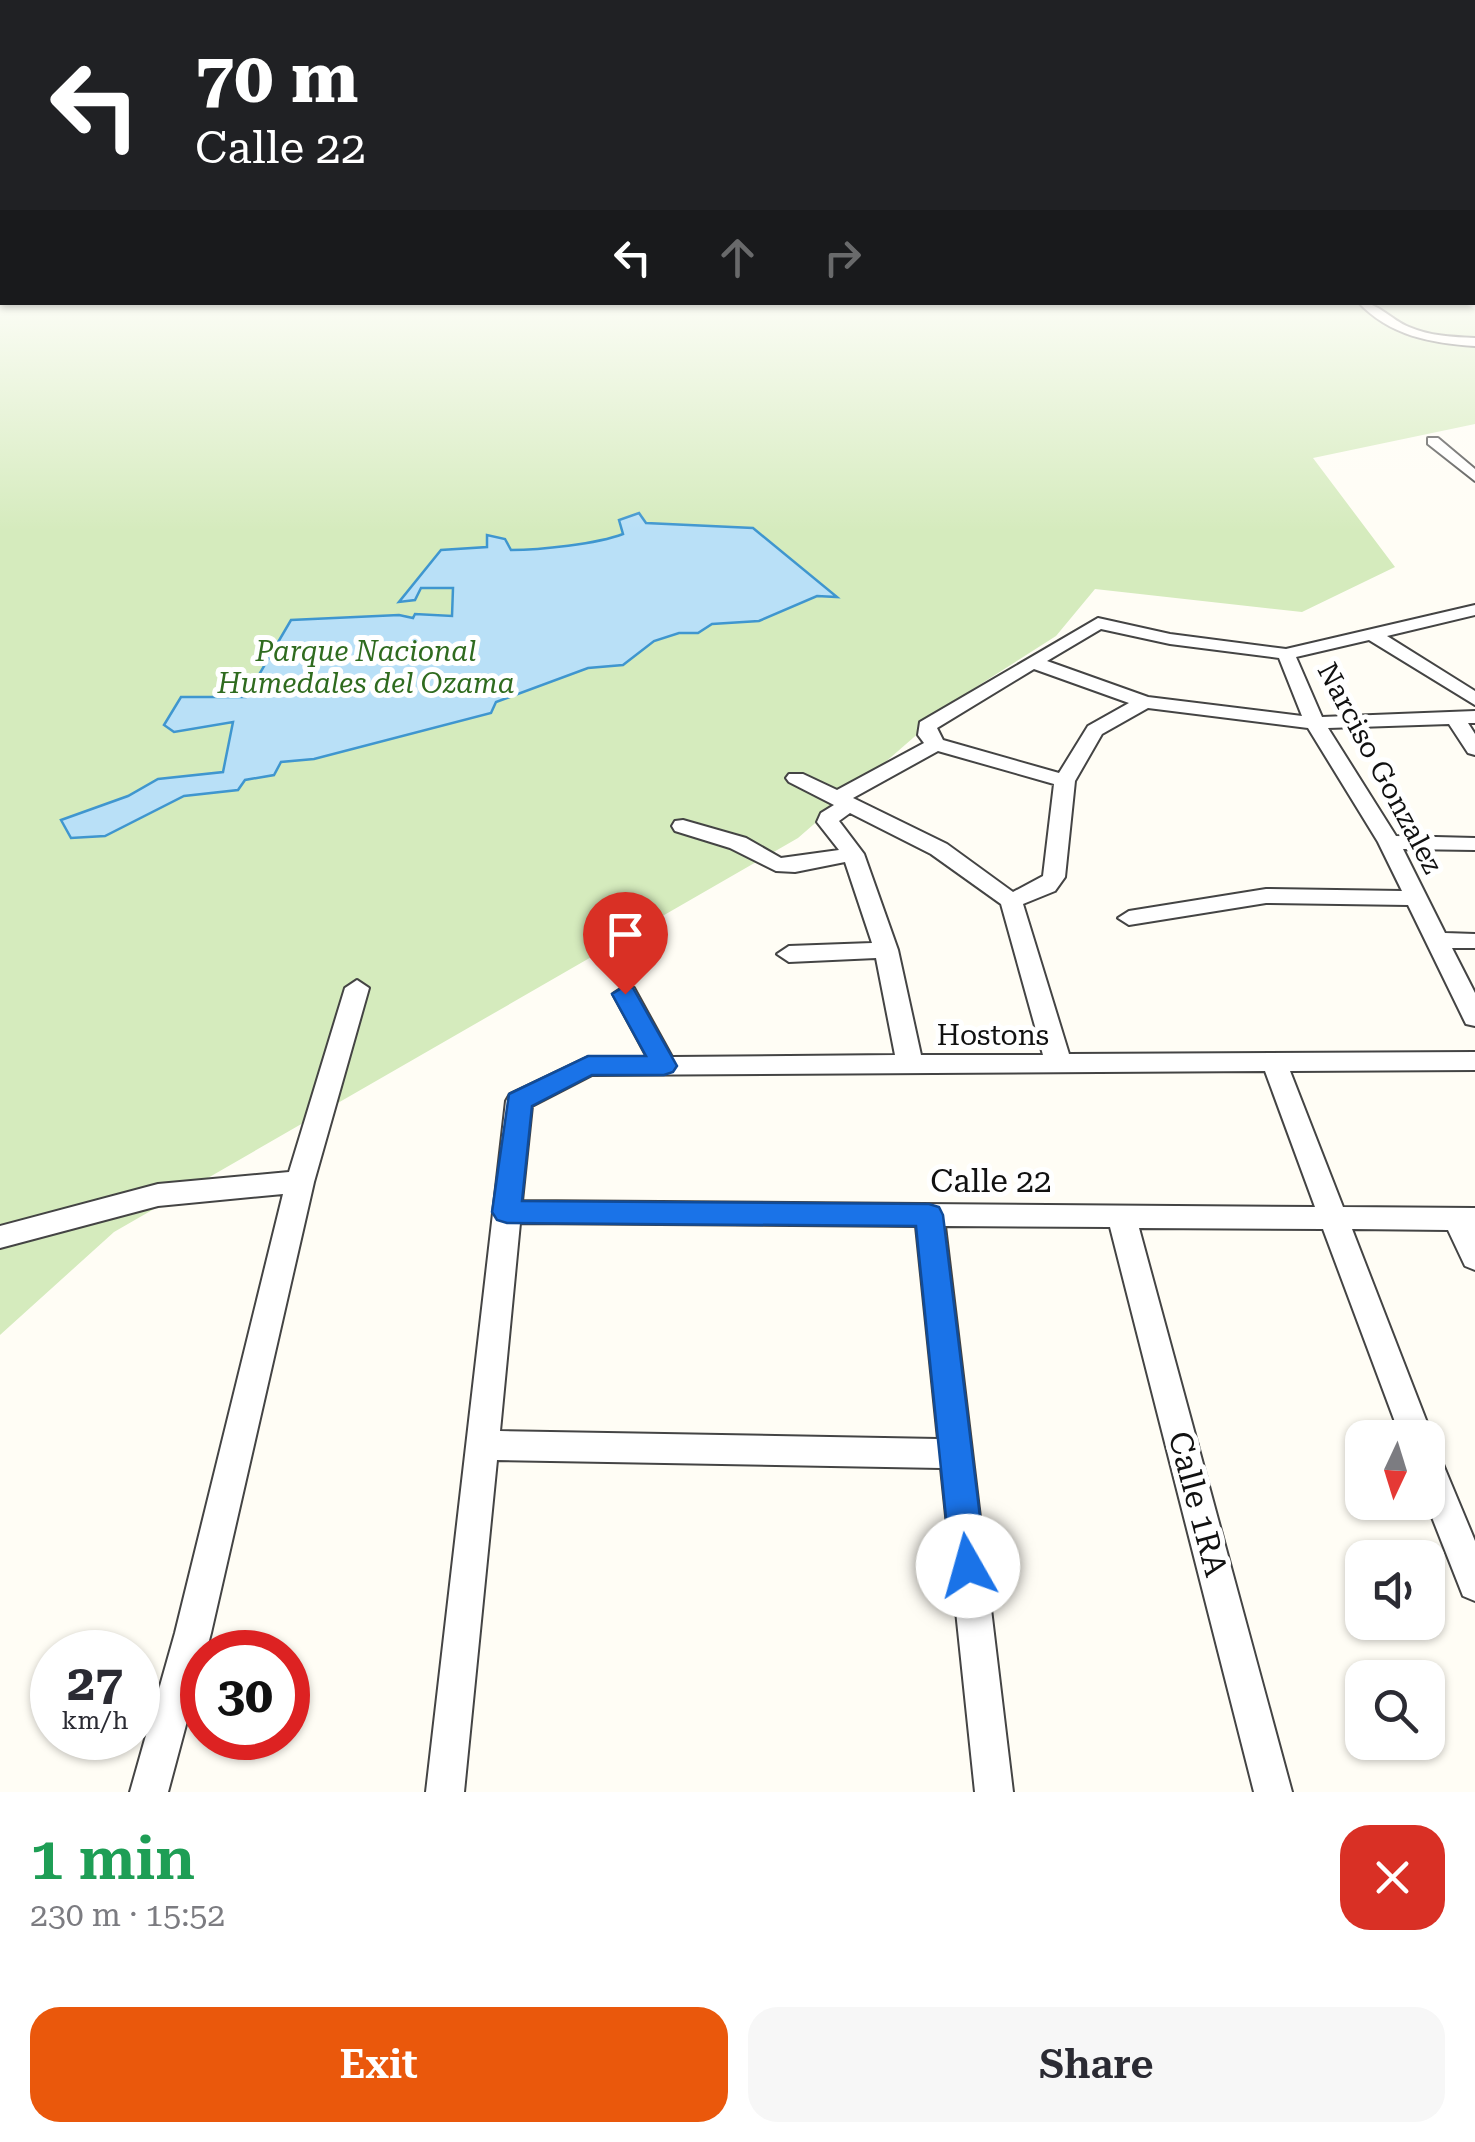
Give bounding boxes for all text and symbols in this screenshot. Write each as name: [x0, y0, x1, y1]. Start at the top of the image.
text: 70 m: [195, 37, 359, 119]
icon: left: [30, 40, 160, 170]
text: Calle 22: [195, 121, 366, 174]
icon: left: [605, 230, 660, 285]
icon: ahead: [710, 230, 765, 285]
icon: right: [815, 230, 870, 285]
park label: Parque Nacional Humedales del Ozama: [216, 635, 515, 700]
street label: Narciso Gonzalez: [1311, 657, 1449, 879]
pin: [583, 892, 668, 995]
icon: arrive: [598, 907, 653, 962]
street label: Hostons: [937, 1019, 1049, 1052]
street label: Calle 22: [930, 1162, 1052, 1200]
north arrow: [1345, 1420, 1445, 1520]
map controls: [1345, 1420, 1445, 1760]
street label: Calle 1RA: [1160, 1427, 1236, 1581]
position arrow: [916, 1514, 1020, 1618]
button: sound: [1345, 1540, 1445, 1640]
speed limit sign: 30: [180, 1630, 310, 1760]
text: 27: [67, 1654, 123, 1712]
button: search: [1345, 1660, 1445, 1760]
text: km/h: [62, 1706, 128, 1735]
text: 1 min: [30, 1823, 195, 1894]
button: close: [1340, 1825, 1445, 1930]
text: 230 m · 15:52: [30, 1896, 225, 1934]
button: Exit: [30, 2007, 728, 2122]
button: Share: [748, 2007, 1445, 2122]

